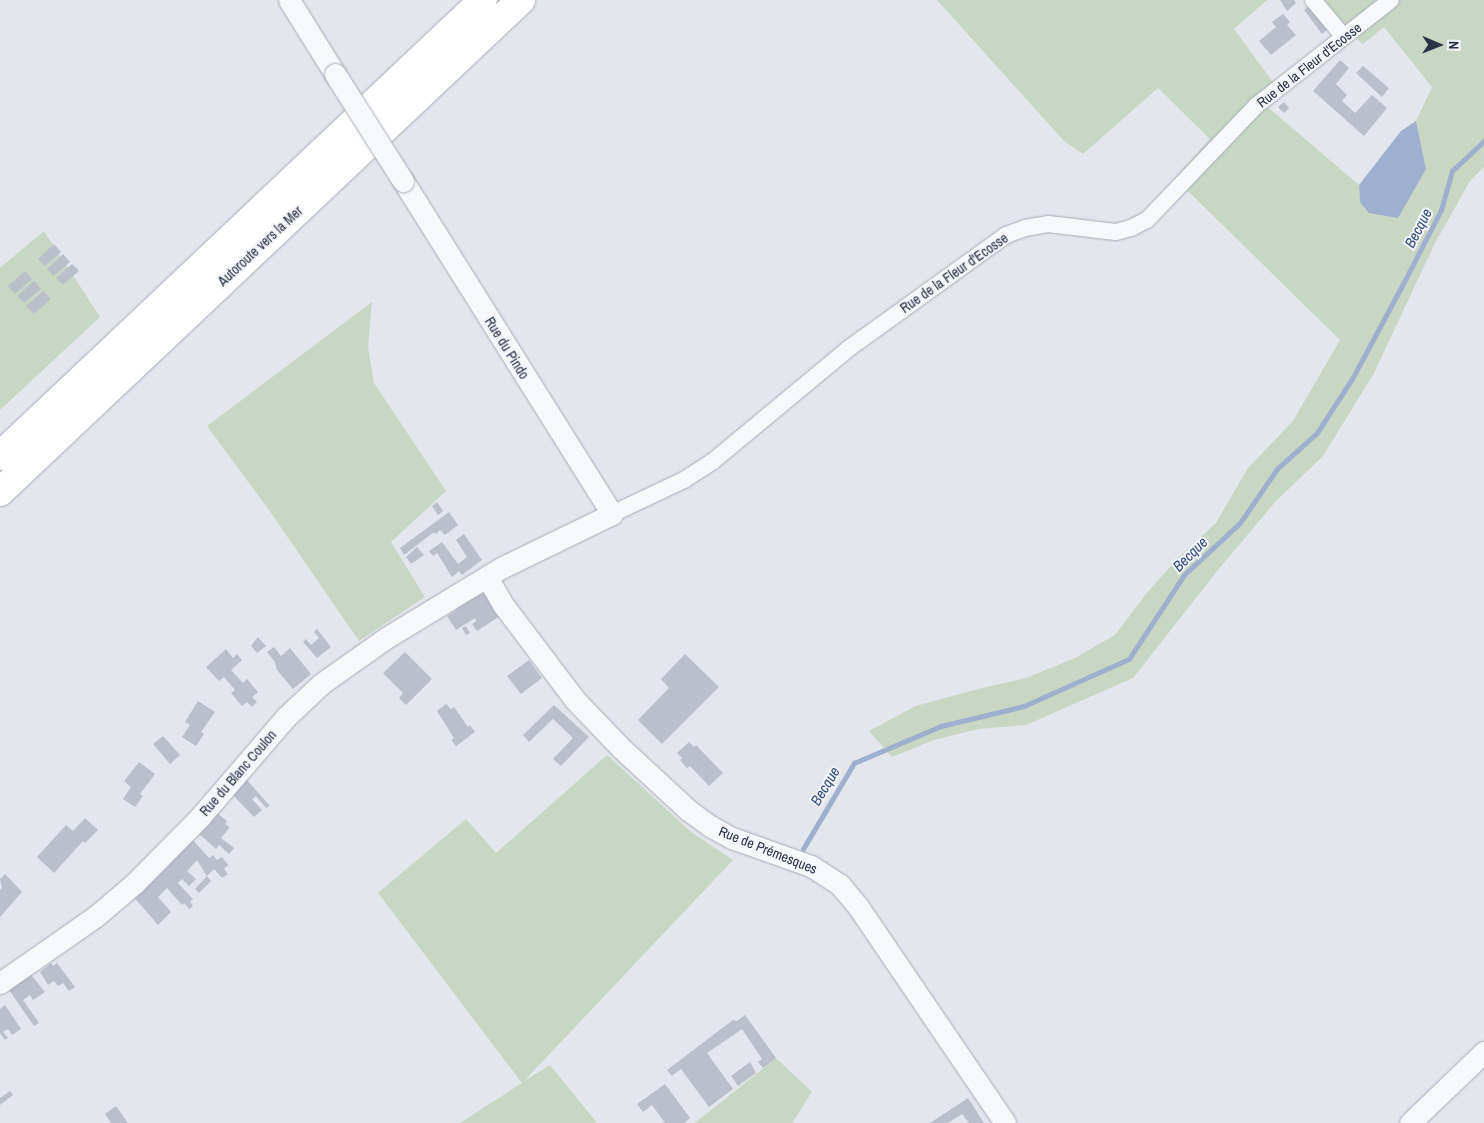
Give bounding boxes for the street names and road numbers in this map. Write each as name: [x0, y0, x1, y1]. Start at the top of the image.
street label: Rue de la Fleur d'Ecosse: [1253, 19, 1365, 111]
street label: Autoroute vers la Mer: [214, 202, 306, 290]
street label: Rue de la Fleur d'Ecosse: [897, 229, 1011, 317]
street label: Rue du Pindo: [481, 314, 533, 382]
street label: Rue du Blanc Coulon: [196, 727, 280, 819]
street label: Rue de Prémesques: [716, 823, 820, 877]

